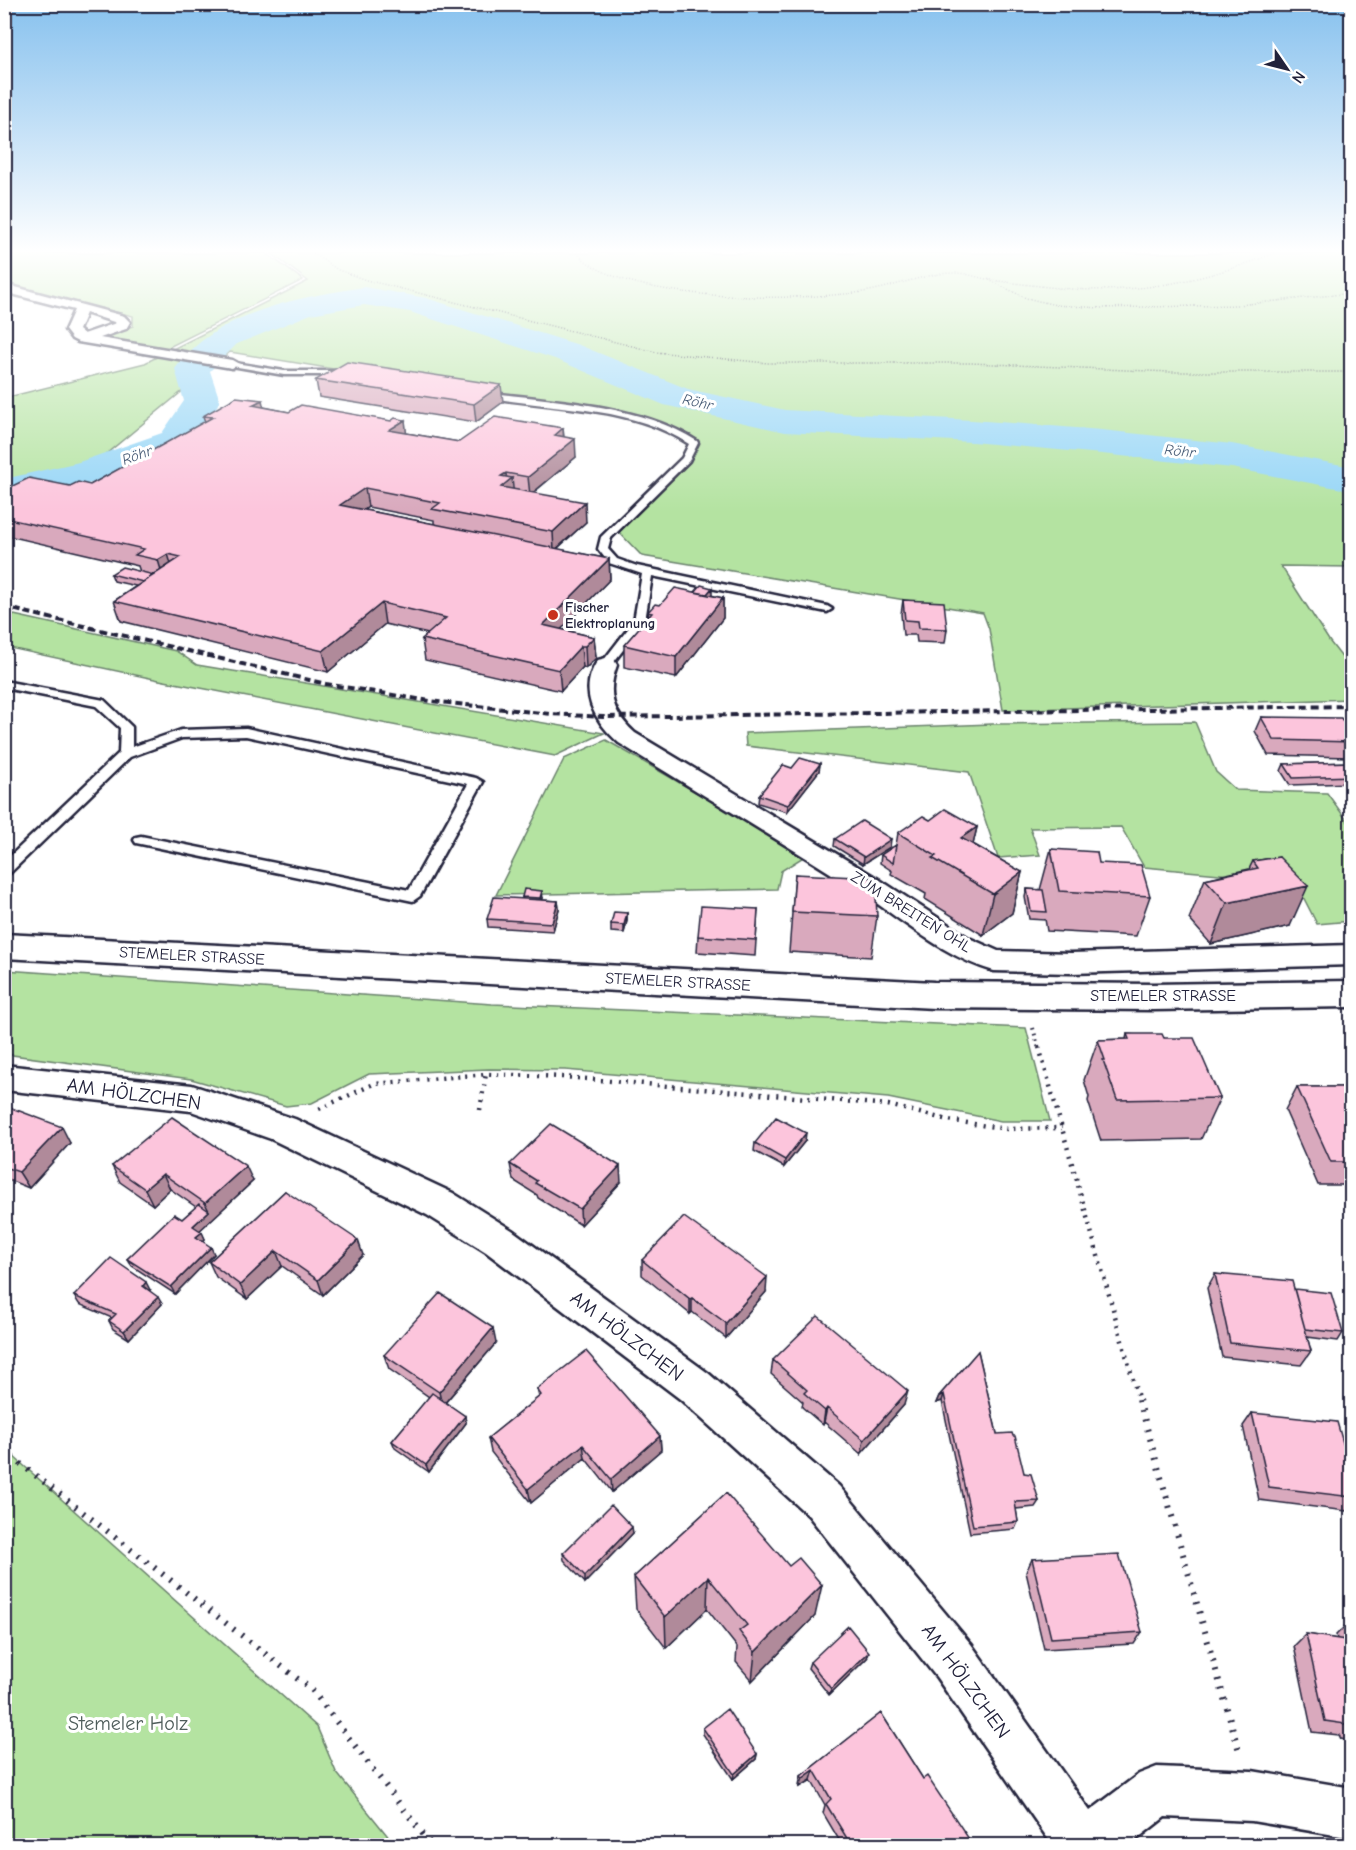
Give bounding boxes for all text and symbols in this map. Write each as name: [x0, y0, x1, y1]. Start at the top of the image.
north arrow: [1257, 39, 1317, 99]
text: N: [1288, 68, 1309, 86]
water label: Röhr: [681, 390, 716, 414]
water label: Röhr: [1164, 440, 1197, 462]
water label: Röhr: [119, 441, 156, 469]
place label: Fischer Elektroplanung: [565, 599, 655, 632]
marker: Fischer Elektroplanung: [546, 608, 560, 622]
street label: ZUM BREITEN OHL: [848, 868, 974, 956]
street label: STEMELER STRASSE: [119, 943, 266, 969]
street label: STEMELER STRASSE: [605, 969, 752, 995]
street label: STEMELER STRASSE: [1090, 987, 1236, 1005]
street label: AM HÖLZCHEN: [65, 1073, 203, 1115]
street label: AM HÖLZCHEN: [566, 1286, 688, 1386]
street label: AM HÖLZCHEN: [917, 1619, 1015, 1743]
park label: Stemeler Holz: [68, 1712, 188, 1735]

